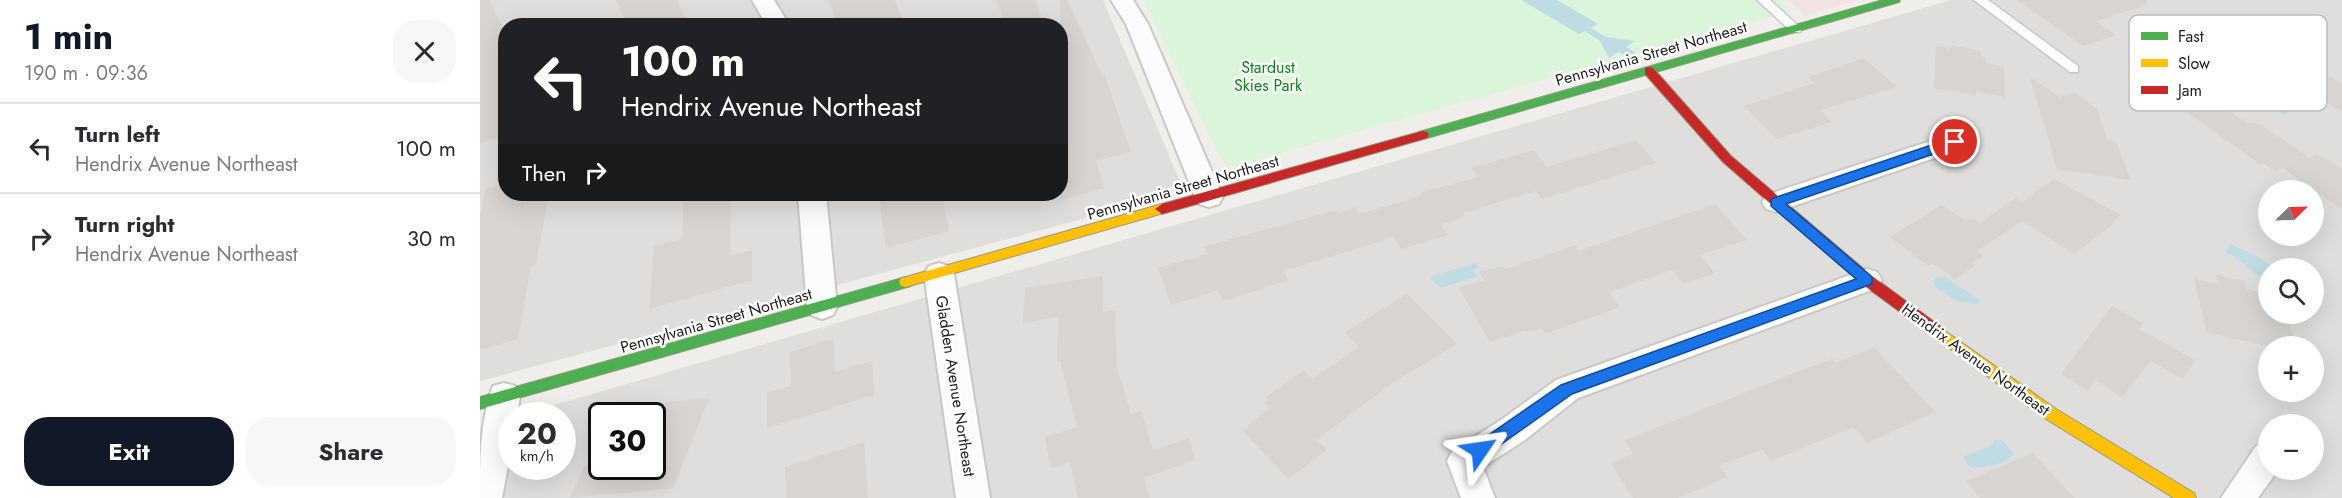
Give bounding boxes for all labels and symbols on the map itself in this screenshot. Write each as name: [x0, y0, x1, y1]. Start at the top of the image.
street label: Pennsylvania Street Northeast: [1553, 15, 1750, 92]
legend: [2129, 15, 2327, 111]
text: Fast: [2178, 25, 2204, 48]
text: Slow: [2178, 52, 2210, 75]
park label: Stardust Skies Park: [1234, 56, 1303, 97]
text: Jam: [2176, 79, 2202, 102]
pin: [1929, 116, 1980, 167]
street label: Pennsylvania Street Northeast: [1085, 149, 1282, 226]
north arrow: [2258, 180, 2324, 246]
street label: Pennsylvania Street Northeast: [618, 282, 815, 359]
street label: Gladden Avenue Northeast: [930, 294, 981, 478]
street label: Hendrix Avenue Northeast: [1897, 298, 2055, 421]
speed limit sign: 30: [588, 402, 666, 480]
position arrow: [1448, 418, 1512, 482]

